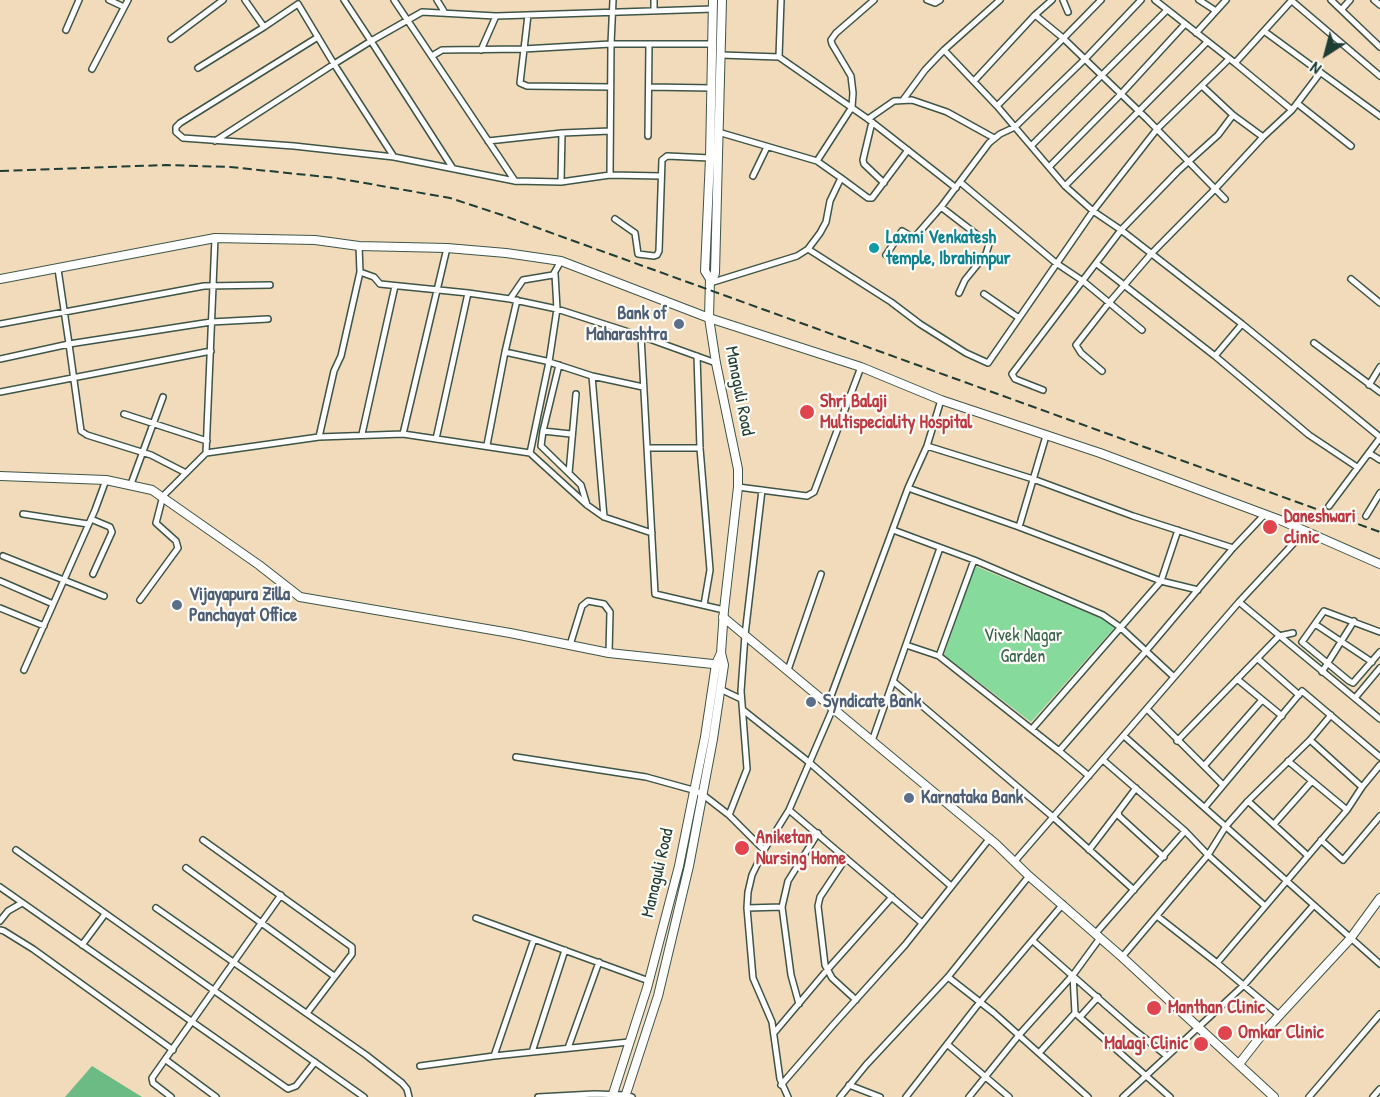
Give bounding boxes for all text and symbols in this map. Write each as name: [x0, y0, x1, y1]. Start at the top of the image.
north arrow: [1296, 24, 1356, 84]
text: N: [1306, 57, 1325, 80]
place label: Laxmi Venkatesh temple, Ibrahimpur: [886, 227, 1010, 270]
marker: Laxmi Venkatesh temple, Ibrahimpur: [867, 241, 881, 255]
place label: Bank of Maharashtra: [586, 303, 667, 346]
marker: Bank of Maharashtra: [672, 317, 686, 331]
street label: Managuli Road: [720, 344, 758, 438]
place label: Shri Balaji Multispeciality Hospital: [820, 391, 972, 434]
marker: Shri Balaji Multispeciality Hospital: [798, 403, 816, 421]
place label: Daneshwari clinic: [1284, 506, 1356, 548]
marker: Daneshwari clinic: [1261, 518, 1279, 536]
place label: Vijayapura Zilla Panchayat Office: [189, 584, 297, 626]
marker: Vijayapura Zilla Panchayat Office: [170, 598, 184, 612]
park label: Vivek Nagar Garden: [984, 625, 1062, 668]
place label: Syndicate Bank: [823, 691, 921, 713]
marker: Syndicate Bank: [804, 695, 818, 709]
place label: Karnataka Bank: [921, 787, 1023, 809]
marker: Karnataka Bank: [902, 791, 916, 805]
street label: Managuli Road: [637, 826, 679, 920]
place label: Aniketan Nursing Home: [756, 827, 846, 870]
marker: Aniketan Nursing Home: [733, 839, 751, 857]
place label: Manthan Clinic: [1168, 997, 1265, 1019]
marker: Manthan Clinic: [1145, 999, 1163, 1017]
place label: Omkar Clinic: [1238, 1022, 1324, 1044]
marker: Omkar Clinic: [1216, 1024, 1234, 1042]
place label: Malagi Clinic: [1104, 1033, 1188, 1055]
marker: Malagi Clinic: [1192, 1035, 1210, 1053]

